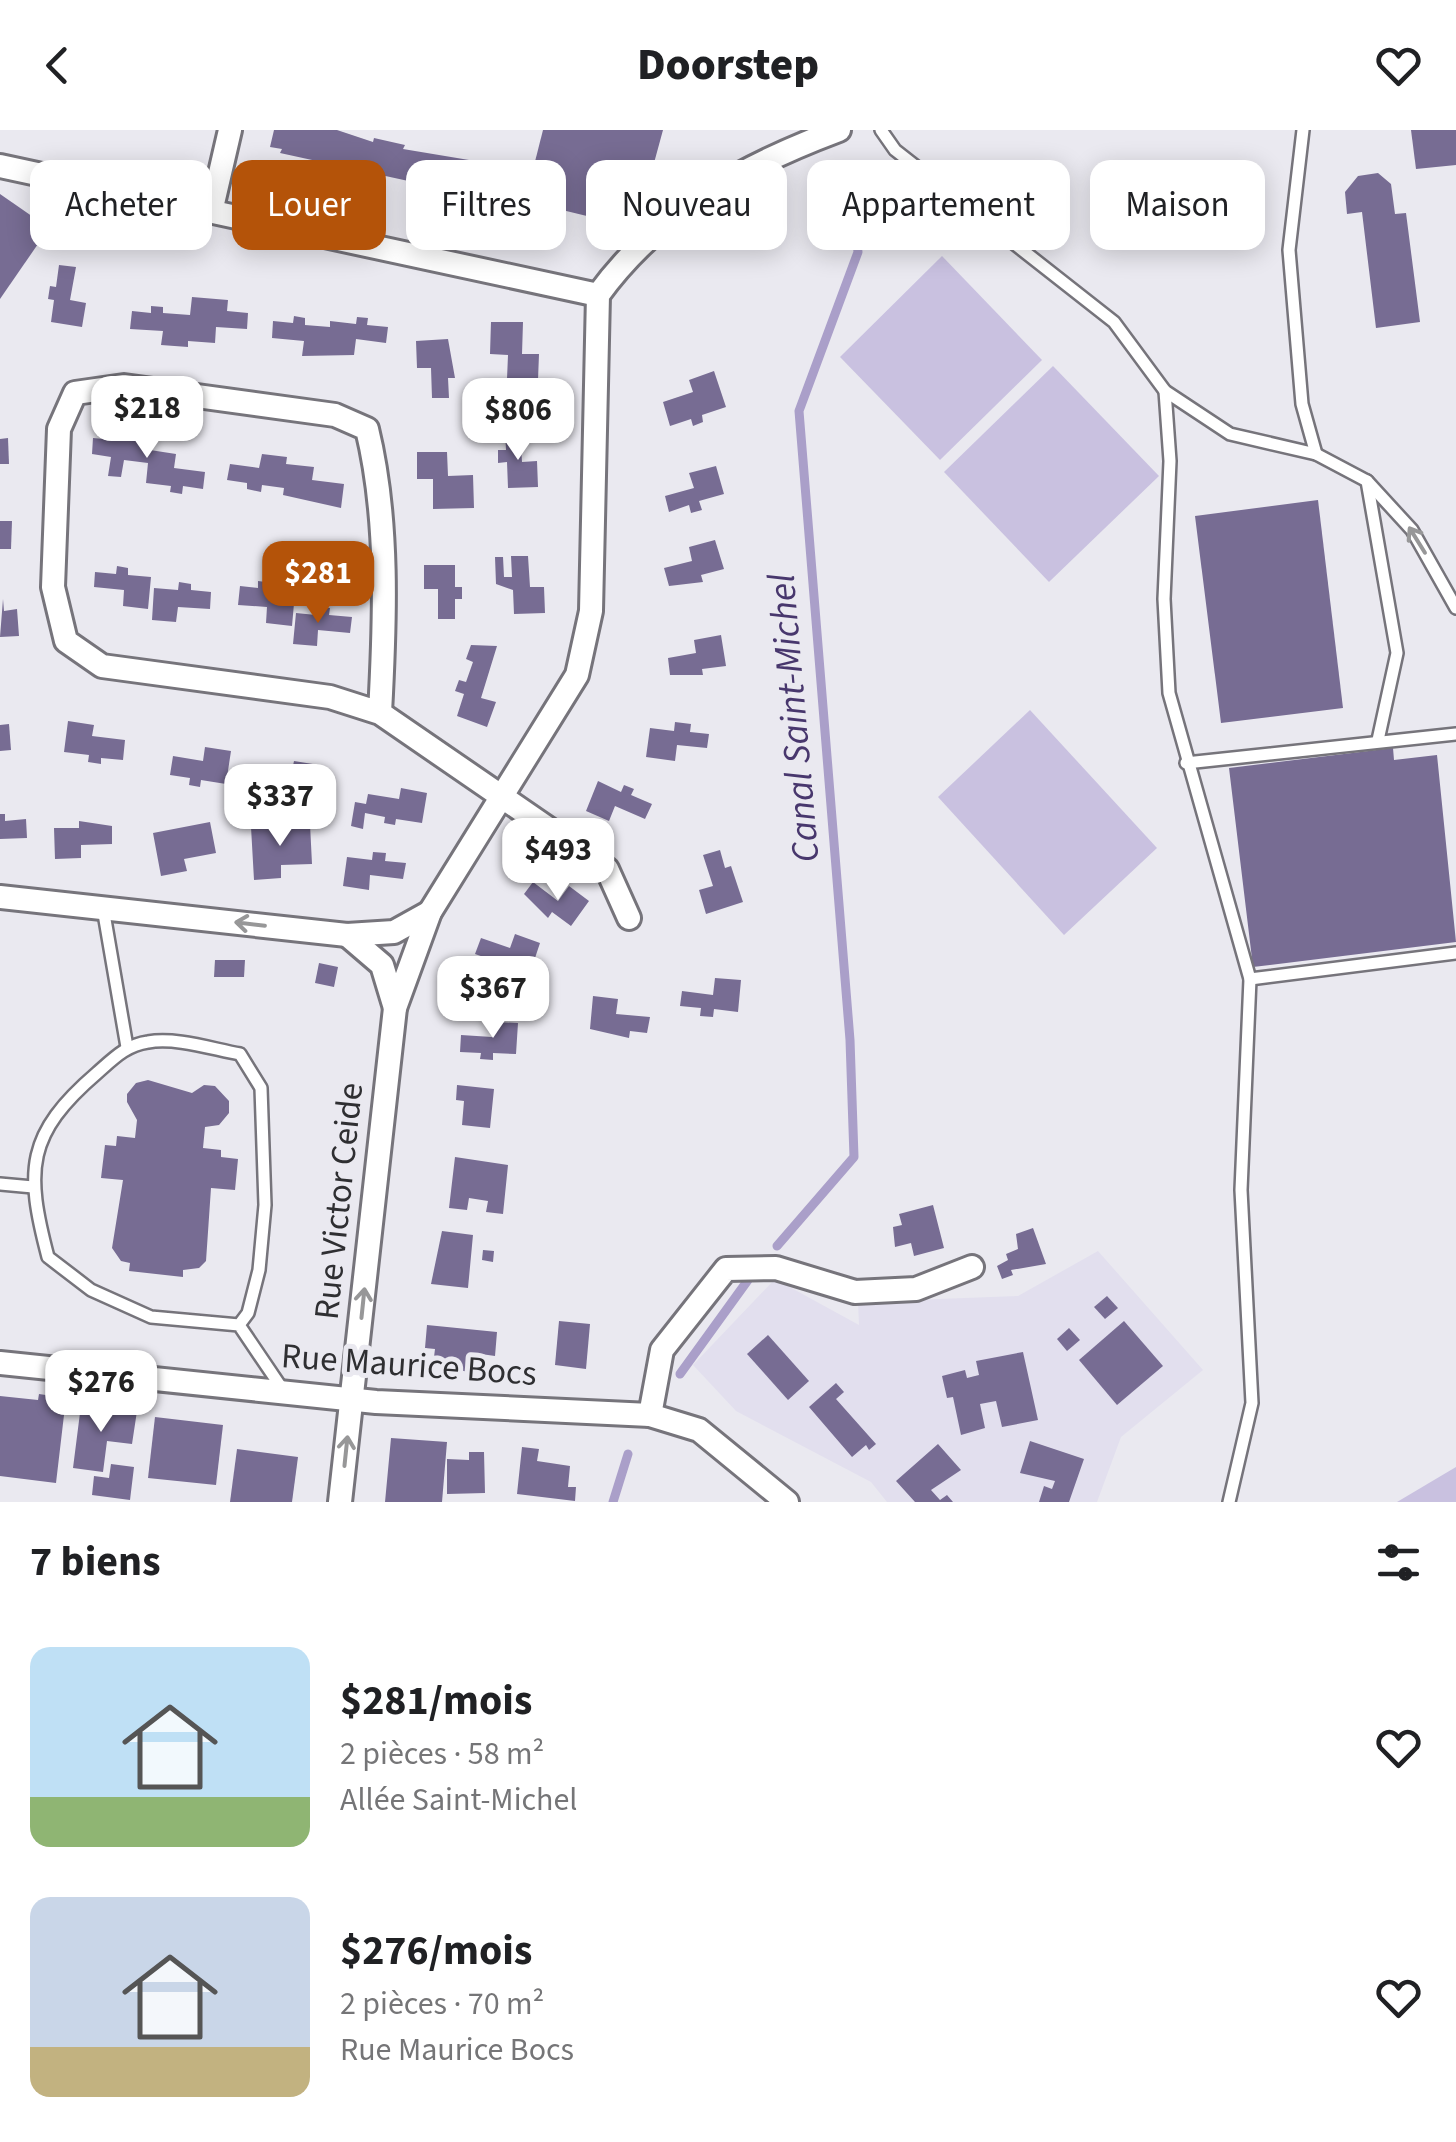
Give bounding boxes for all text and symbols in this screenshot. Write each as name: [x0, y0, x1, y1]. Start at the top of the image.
text: Doorstep: [637, 33, 819, 97]
icon: back: [30, 38, 85, 93]
icon: heart: [1371, 38, 1426, 93]
chip: Acheter: [30, 160, 212, 250]
chip: Louer: [232, 160, 386, 250]
chip: Filtres: [406, 160, 566, 250]
chip: Nouveau: [586, 160, 787, 250]
chip: Appartement: [807, 160, 1070, 250]
chip: Maison: [1090, 160, 1265, 250]
pin: $218: [88, 376, 206, 461]
pin: $806: [459, 378, 577, 463]
text: $218: [113, 385, 181, 431]
text: $806: [484, 387, 552, 433]
one-way arrow: [1407, 526, 1427, 555]
pin: $281: [259, 541, 377, 626]
text: $281: [284, 550, 352, 596]
water label: Canal Saint-Michel: [754, 571, 834, 865]
pin: $337: [221, 764, 339, 849]
text: $337: [246, 773, 314, 819]
pin: $493: [499, 818, 617, 903]
text: $493: [524, 827, 592, 873]
one-way arrow: [234, 914, 266, 933]
pin: $367: [434, 956, 552, 1041]
text: $367: [459, 965, 527, 1011]
street label: Rue Victor Ceide: [302, 1080, 376, 1322]
one-way arrow: [354, 1287, 373, 1319]
street label: Rue Maurice Bocs: [280, 1331, 538, 1399]
pin: $276: [42, 1350, 160, 1435]
text: $276: [67, 1359, 135, 1405]
one-way arrow: [337, 1435, 356, 1467]
text: 7 biens: [30, 1532, 161, 1592]
icon: filters: [1371, 1535, 1426, 1590]
text: $281/mois: [340, 1671, 532, 1731]
icon: home: [110, 1687, 230, 1807]
icon: heart: [1371, 1720, 1426, 1775]
text: 2 pièces · 58 m²: [340, 1731, 544, 1777]
text: Allée Saint-Michel: [340, 1777, 578, 1823]
text: $276/mois: [340, 1921, 532, 1981]
icon: home: [110, 1937, 230, 2057]
icon: heart: [1371, 1970, 1426, 2025]
text: 2 pièces · 70 m²: [340, 1981, 544, 2027]
text: Rue Maurice Bocs: [340, 2027, 574, 2073]

